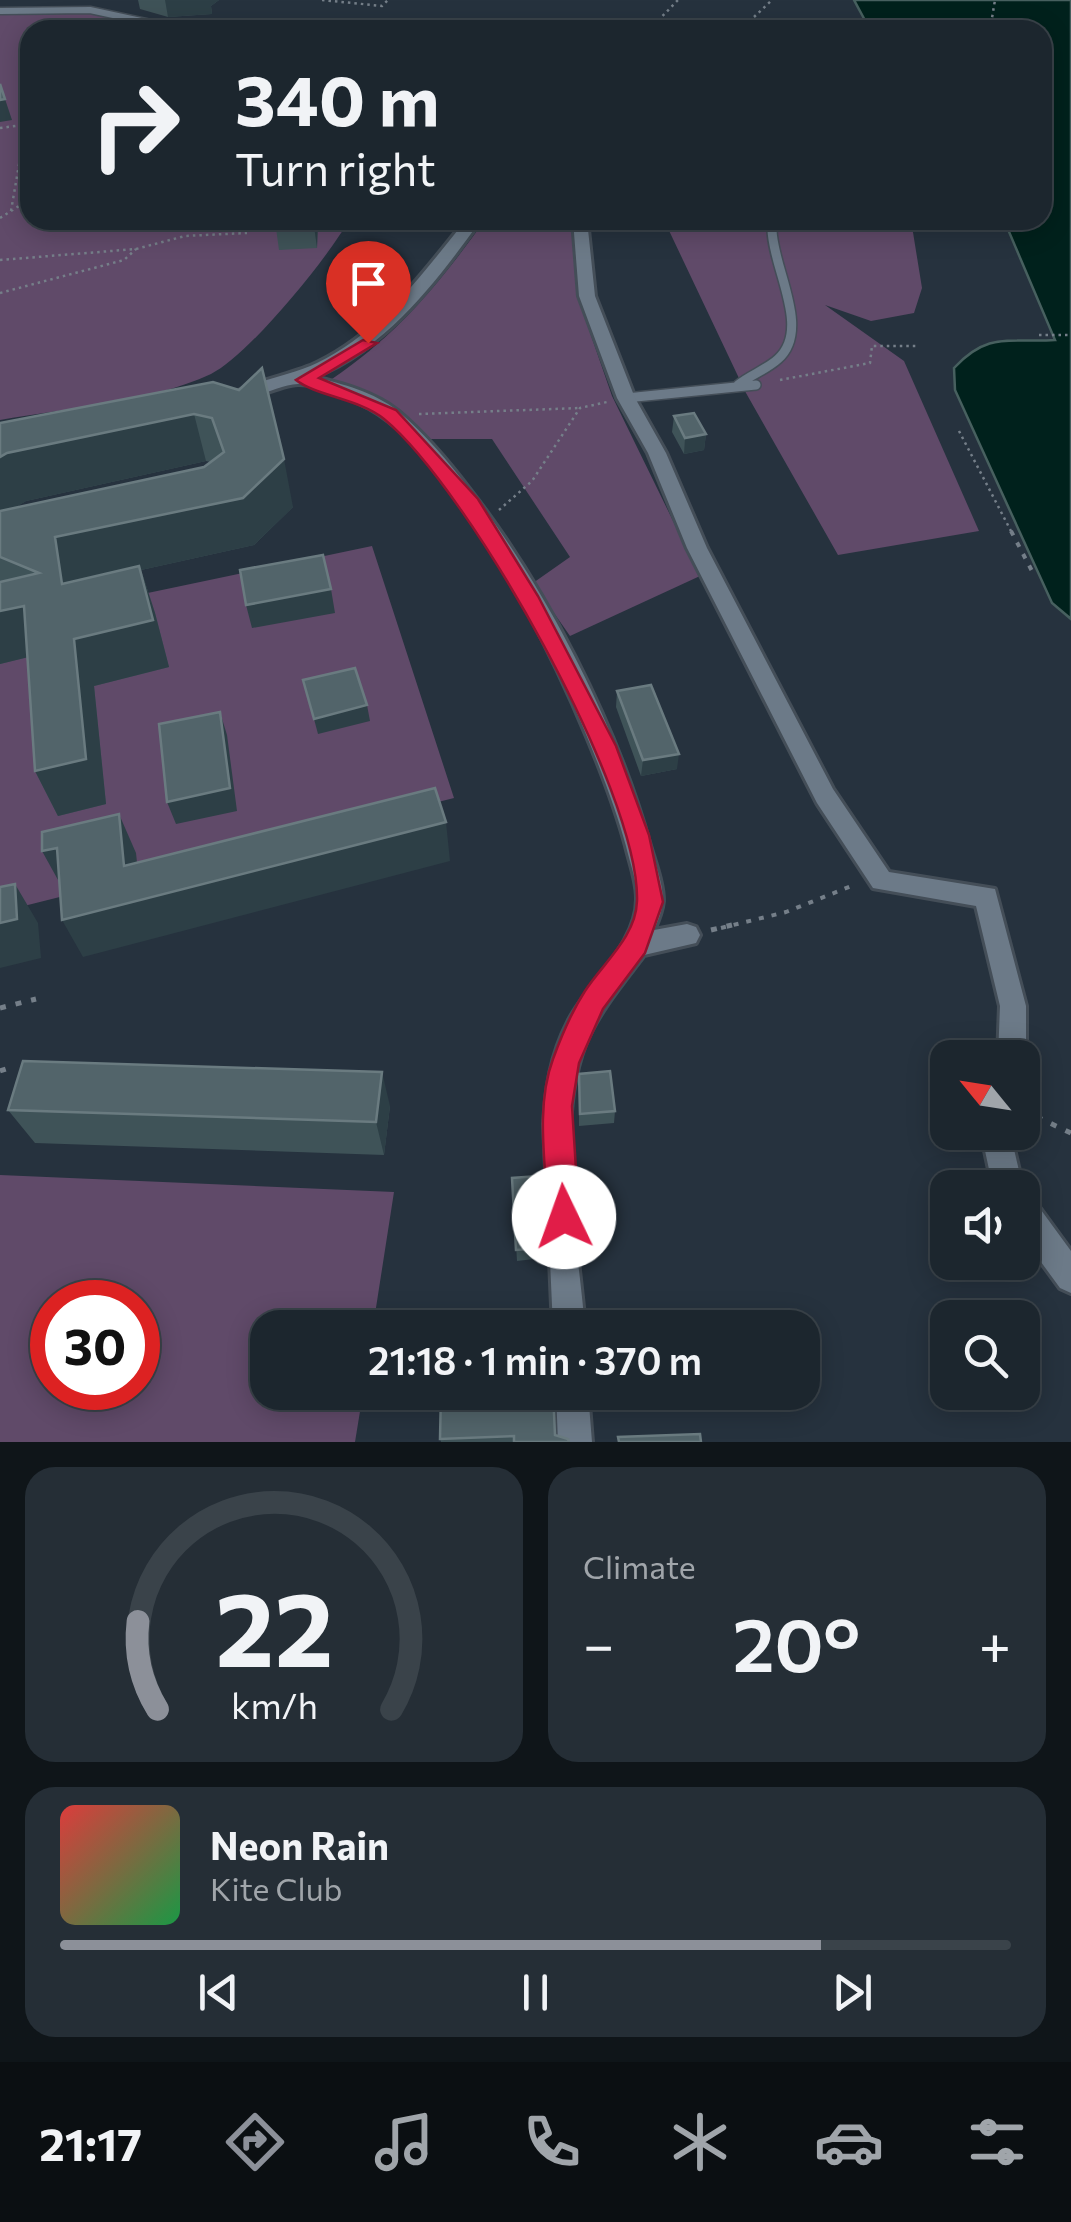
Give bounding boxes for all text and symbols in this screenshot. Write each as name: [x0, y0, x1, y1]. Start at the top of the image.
text: 340 m: [235, 55, 440, 140]
icon: right: [70, 60, 200, 190]
text: Turn right: [235, 140, 436, 195]
pin: [326, 241, 411, 344]
icon: arrive: [341, 256, 396, 311]
north arrow: [930, 1040, 1040, 1150]
map controls: [930, 1040, 1040, 1410]
position arrow: [512, 1165, 616, 1269]
button: sound: [930, 1170, 1040, 1280]
speed limit sign: 30: [30, 1280, 160, 1410]
button: search: [930, 1300, 1040, 1410]
text: 21:18 · 1 min · 370 m: [368, 1336, 702, 1383]
text: Climate: [583, 1546, 696, 1586]
text: 22: [215, 1561, 333, 1688]
text: 20°: [732, 1596, 861, 1687]
text: −: [583, 1609, 614, 1676]
text: +: [979, 1609, 1011, 1676]
text: km/h: [231, 1683, 317, 1726]
text: Neon Rain: [210, 1821, 389, 1868]
text: Kite Club: [210, 1868, 342, 1908]
icon: previous: [191, 1965, 246, 2020]
icon: pause: [508, 1965, 563, 2020]
icon: next: [825, 1965, 880, 2020]
icon: directions: [220, 2107, 290, 2177]
icon: music: [369, 2107, 439, 2177]
icon: phone: [517, 2107, 587, 2177]
icon: climate: [665, 2107, 735, 2177]
icon: car: [814, 2107, 884, 2177]
icon: filters: [962, 2107, 1032, 2177]
text: 21:17: [39, 2115, 142, 2170]

